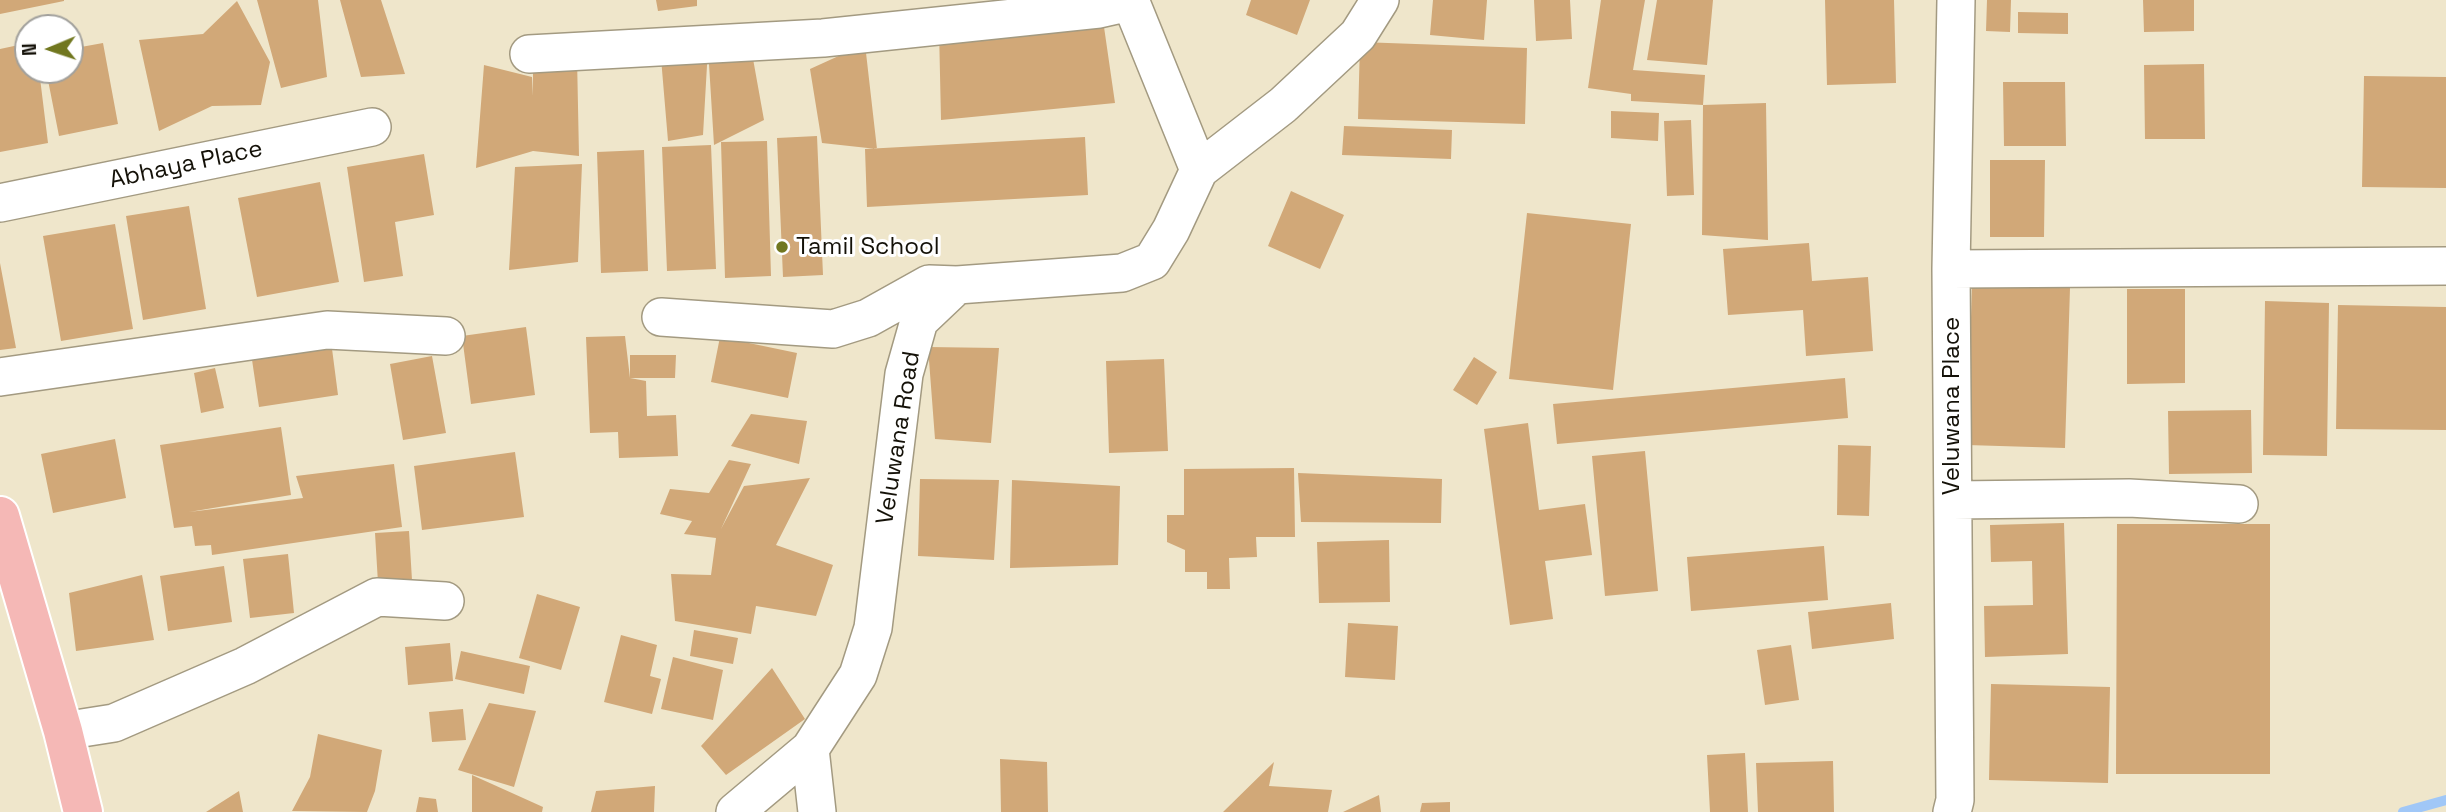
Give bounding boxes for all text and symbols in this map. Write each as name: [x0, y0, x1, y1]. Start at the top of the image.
north arrow: [14, 14, 84, 84]
text: N: [17, 43, 42, 56]
street label: Abhaya Place: [107, 135, 265, 195]
place label: Tamil School: [796, 233, 940, 261]
marker: Tamil School: [774, 239, 790, 255]
street label: Veluwana Place: [1938, 317, 1966, 495]
street label: Veluwana Road: [871, 349, 927, 527]

